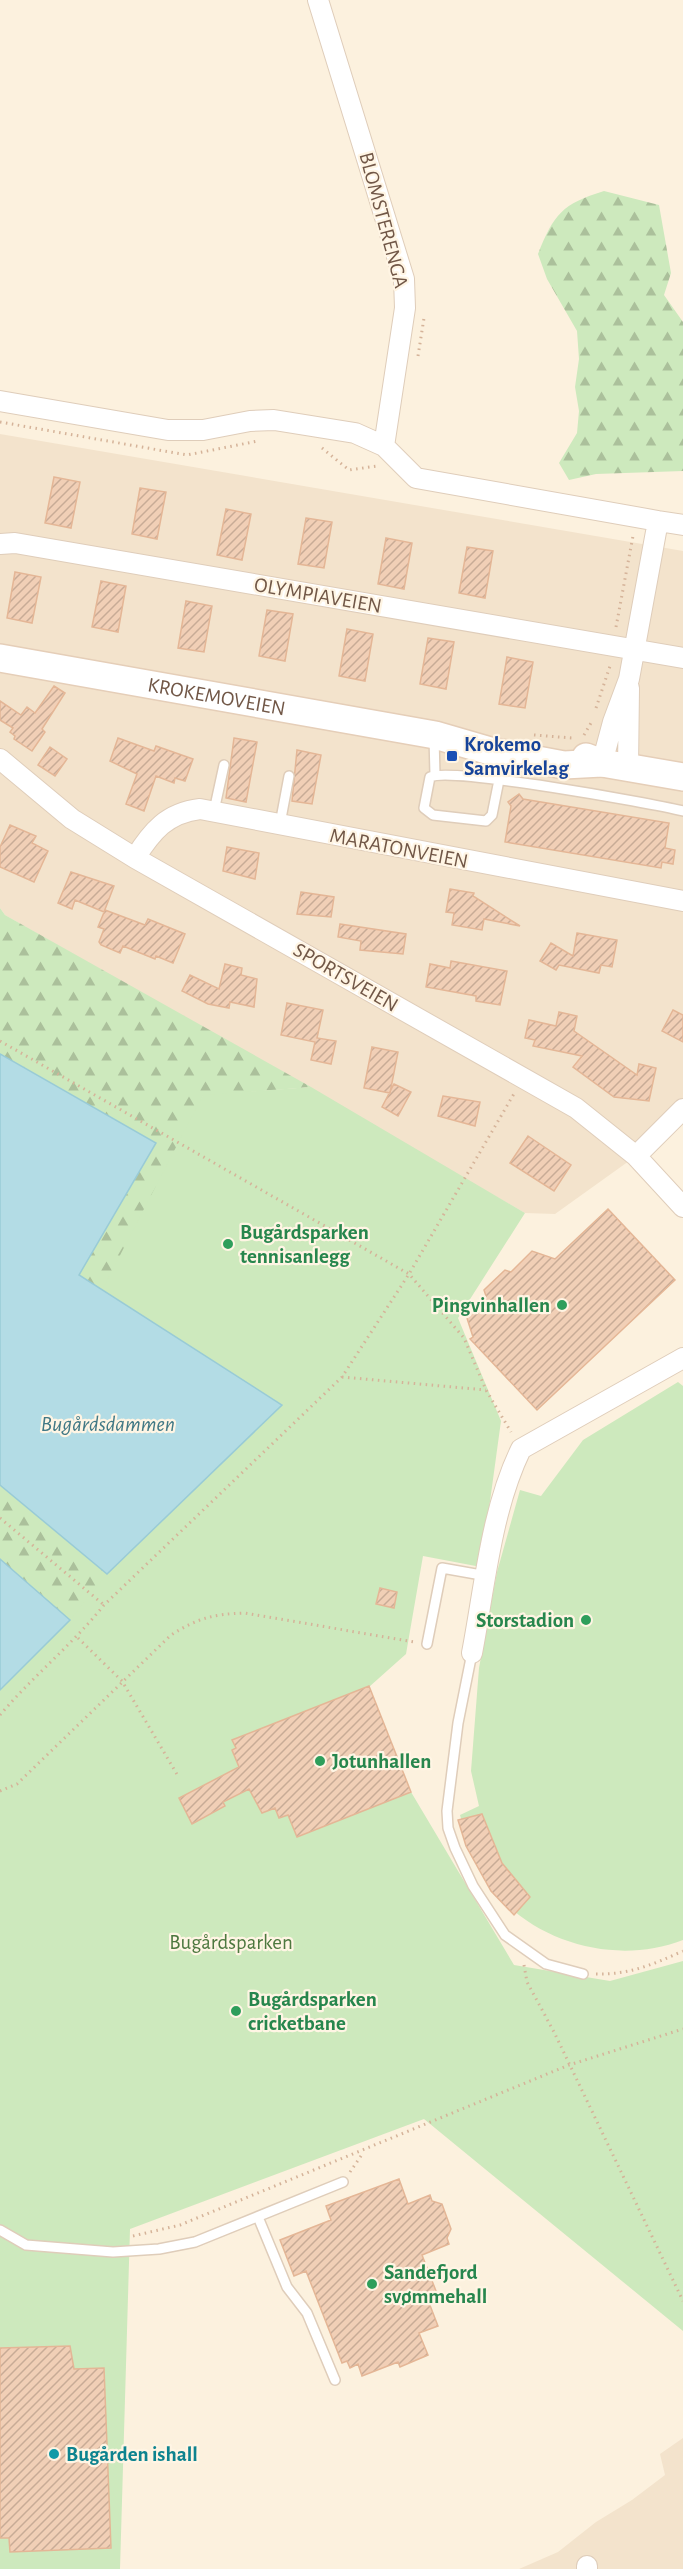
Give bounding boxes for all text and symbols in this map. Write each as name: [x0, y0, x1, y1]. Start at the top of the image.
street label: BLOMSTERENGA: [355, 150, 412, 290]
street label: OLYMPIAVEIEN: [253, 574, 383, 617]
street label: KROKEMOVEIEN: [146, 674, 287, 719]
place label: Krokemo Samvirkelag: [464, 734, 569, 779]
marker: Krokemo Samvirkelag: [445, 749, 459, 763]
street label: MARATONVEIEN: [328, 825, 470, 872]
street label: SPORTSVEIEN: [290, 939, 402, 1016]
place label: Bugårdsparken tennisanlegg: [240, 1222, 369, 1267]
marker: Bugårdsparken tennisanlegg: [221, 1237, 235, 1251]
place label: Pingvinhallen: [432, 1295, 550, 1316]
marker: Pingvinhallen: [555, 1298, 569, 1312]
water label: Bugårdsdammen: [41, 1413, 175, 1435]
place label: Storstadion: [476, 1610, 574, 1631]
marker: Storstadion: [579, 1613, 593, 1627]
place label: Jotunhallen: [332, 1751, 431, 1772]
marker: Jotunhallen: [313, 1754, 327, 1768]
park label: Bugårdsparken: [169, 1932, 293, 1953]
place label: Bugårdsparken cricketbane: [248, 1989, 377, 2034]
marker: Bugårdsparken cricketbane: [229, 2004, 243, 2018]
place label: Sandefjord svømmehall: [384, 2262, 487, 2307]
marker: Sandefjord svømmehall: [365, 2277, 379, 2291]
place label: Bugården ishall: [66, 2444, 198, 2465]
marker: Bugården ishall: [47, 2447, 61, 2461]

